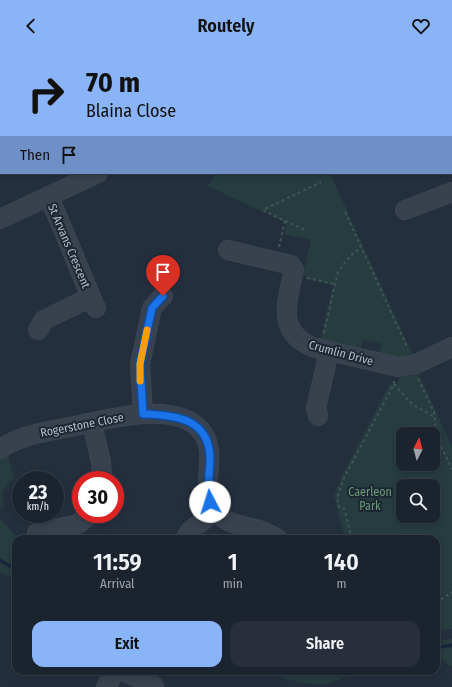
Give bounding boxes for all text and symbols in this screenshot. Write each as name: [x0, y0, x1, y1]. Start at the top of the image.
icon: back: [20, 15, 42, 37]
text: Routely: [198, 15, 254, 37]
icon: heart: [410, 15, 432, 37]
text: 70 m: [86, 66, 140, 99]
icon: right: [20, 68, 72, 120]
text: Blaina Close: [86, 100, 176, 122]
icon: arrive: [58, 144, 80, 166]
text: Then: [20, 146, 50, 164]
street label: St Arvans Crescent: [45, 202, 93, 290]
pin: [146, 255, 180, 296]
icon: arrive: [152, 261, 174, 283]
street label: Crumlin Drive: [307, 338, 375, 368]
street label: Rogerstone Close: [39, 410, 125, 440]
north arrow: [396, 427, 440, 471]
map controls: [396, 427, 440, 523]
speed limit sign: 30: [72, 471, 124, 523]
button: search: [396, 479, 440, 523]
text: 23: [29, 480, 47, 504]
position arrow: [189, 481, 231, 523]
park label: Caerleon Park: [348, 485, 392, 513]
text: km/h: [27, 501, 49, 513]
text: 11:59: [93, 548, 142, 576]
text: 1: [228, 548, 238, 576]
text: 140: [324, 548, 359, 576]
text: Arrival: [100, 576, 135, 591]
text: min: [223, 576, 243, 591]
text: m: [336, 576, 346, 591]
button: Exit: [32, 621, 222, 667]
button: Share: [230, 621, 420, 667]

